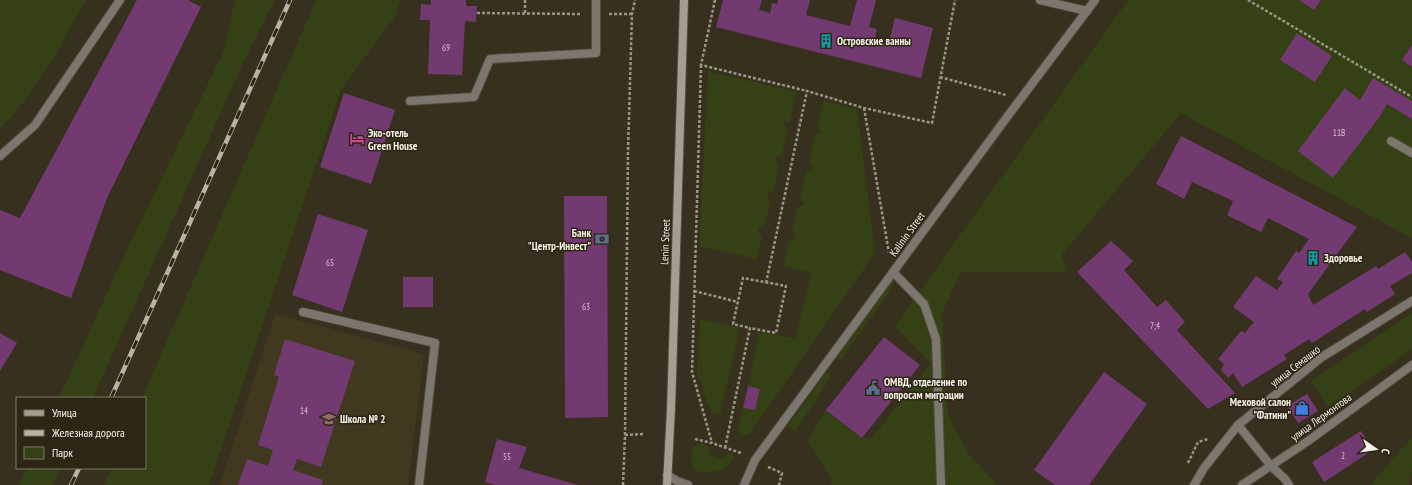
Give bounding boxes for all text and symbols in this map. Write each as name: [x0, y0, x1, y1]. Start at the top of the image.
building icon: Островские ванны: [818, 33, 834, 49]
place label: Островские ванны: [837, 34, 911, 48]
house number: 69: [442, 42, 450, 53]
place label: Эко-отель Green House: [368, 126, 418, 153]
house number: 11В: [1333, 127, 1345, 138]
hotel icon: Эко-отель Green House: [349, 131, 365, 147]
street label: Kalinin Street: [886, 209, 928, 259]
street label: Lenin Street: [657, 219, 673, 265]
place label: Банк "Центр-Инвест": [528, 226, 591, 253]
bank icon: Банк "Центр-Инвест": [594, 231, 610, 247]
building icon: Здоровье: [1305, 250, 1321, 266]
place label: Здоровье: [1324, 251, 1363, 265]
house number: 65: [326, 257, 334, 268]
house number: 63: [582, 301, 590, 312]
house number: 7;4: [1150, 320, 1160, 331]
street label: улица Семашко: [1267, 342, 1323, 390]
place label: ОМВД, отделение по вопросам миграции: [884, 375, 967, 402]
public building icon: ОМВД, отделение по вопросам миграции: [865, 380, 881, 396]
street label: улица Лермонтова: [1288, 390, 1354, 444]
place label: Меховой салон "Фатини": [1230, 395, 1291, 422]
legend: [16, 397, 146, 469]
shop icon: Меховой салон "Фатини": [1294, 400, 1310, 416]
text: Улица: [52, 405, 77, 420]
house number: 14: [300, 405, 308, 416]
school or university icon: Школа № 2: [321, 411, 337, 427]
place label: Школа № 2: [340, 412, 386, 426]
text: Железная дорога: [51, 425, 125, 440]
north arrow: [1356, 429, 1396, 469]
text: Парк: [52, 445, 73, 460]
text: С: [1378, 447, 1393, 455]
house number: 2: [1341, 450, 1345, 461]
house number: 55: [503, 451, 511, 462]

